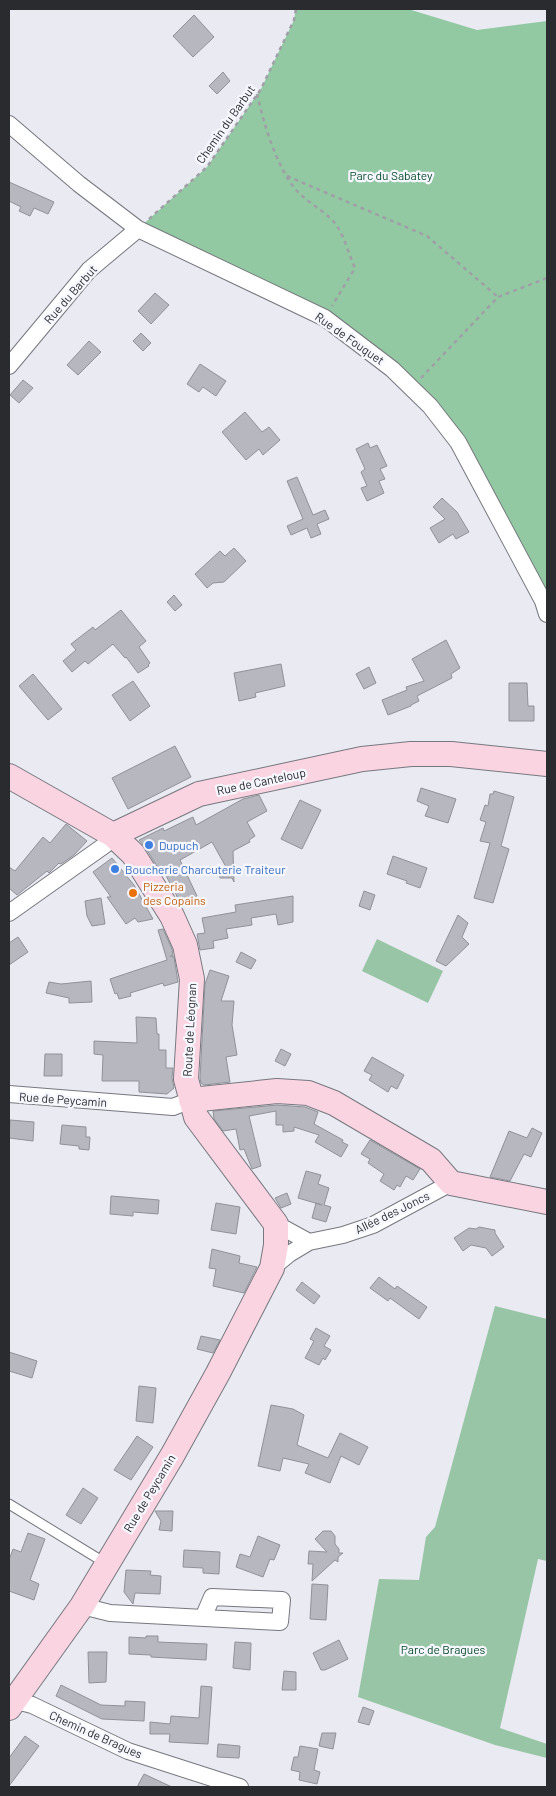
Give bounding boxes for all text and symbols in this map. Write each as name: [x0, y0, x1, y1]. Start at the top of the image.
street label: Chemin du Barbut: [193, 82, 257, 166]
park label: Parc du Sabatey: [349, 168, 433, 182]
street label: Rue du Barbut: [41, 262, 99, 326]
street label: Rue de Fouquet: [313, 309, 387, 367]
street label: Rue de Canteloup: [215, 765, 307, 797]
place label: Dupuch: [159, 838, 198, 852]
marker: Dupuch: [143, 839, 155, 851]
place label: Boucherie Charcuterie Traiteur: [125, 862, 286, 876]
marker: Boucherie Charcuterie Traiteur: [109, 863, 121, 875]
place label: Pizzeria des Copains: [143, 879, 206, 907]
marker: Pizzeria des Copains: [127, 887, 139, 899]
street label: Route de Léognan: [180, 983, 198, 1077]
street label: Rue de Peycamin: [19, 1089, 107, 1109]
street label: Allée des Joncs: [353, 1188, 432, 1236]
street label: Rue de Peycamin: [120, 1452, 178, 1534]
park label: Parc de Bragues: [401, 1642, 485, 1656]
street label: Chemin de Bragues: [47, 1707, 145, 1761]

